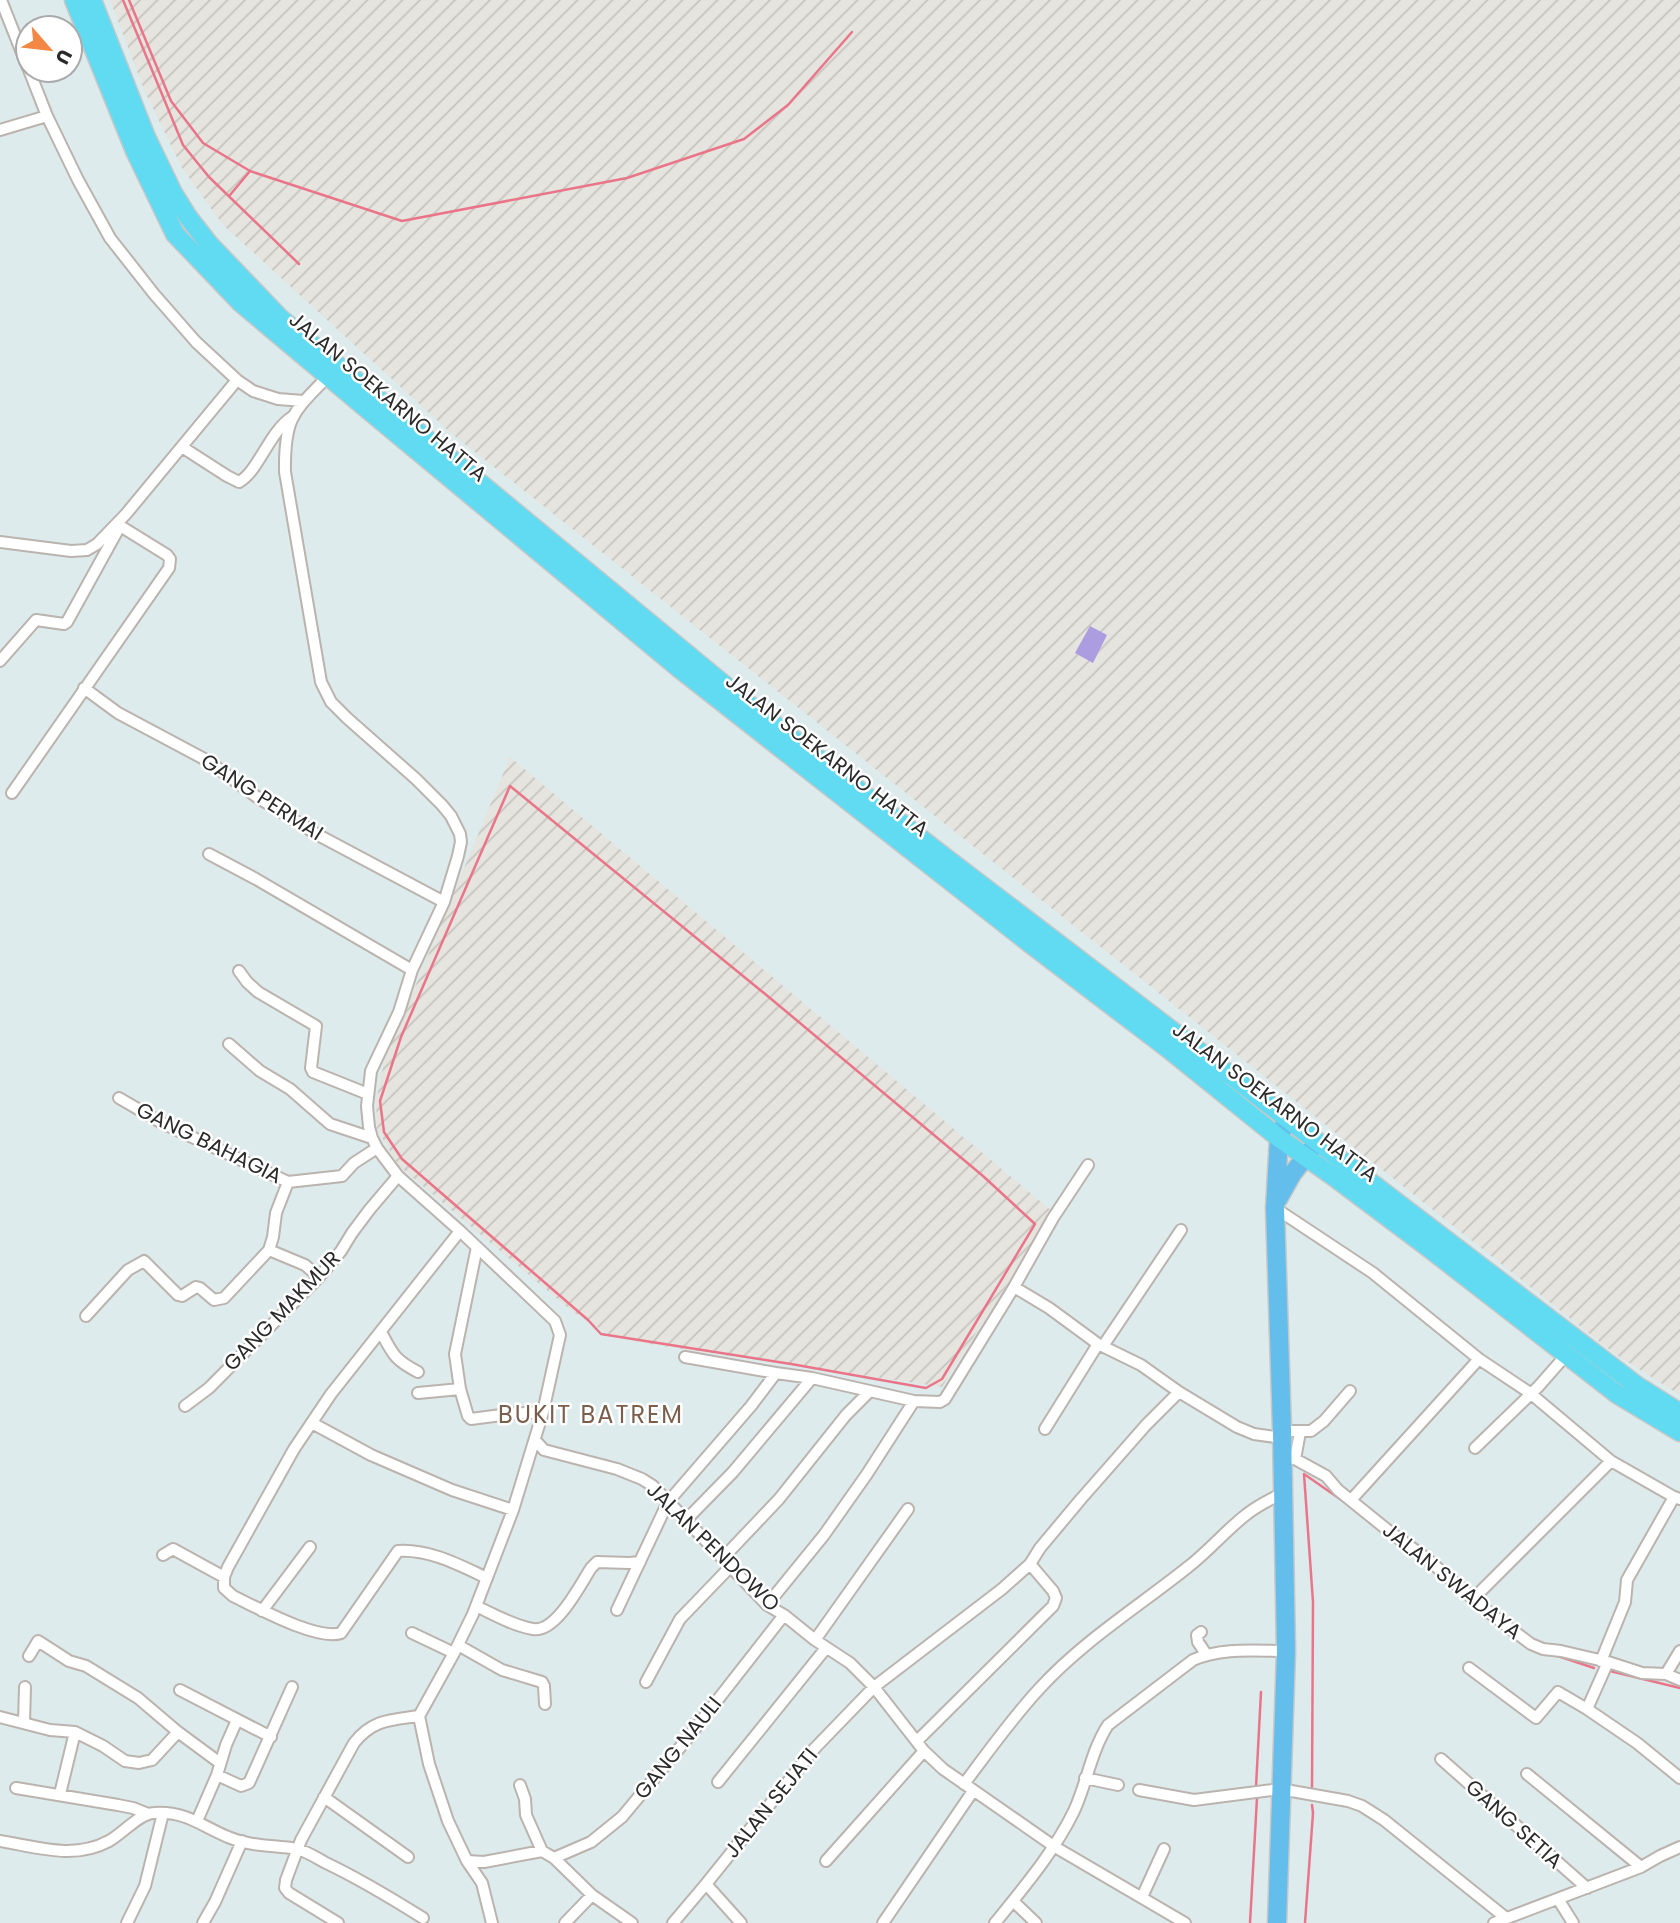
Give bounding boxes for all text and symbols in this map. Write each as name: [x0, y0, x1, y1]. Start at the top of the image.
north arrow: [14, 14, 84, 84]
text: U: [49, 44, 79, 69]
street label: JALAN SOEKARNO HATTA: [283, 305, 494, 488]
street label: JALAN SOEKARNO HATTA: [720, 666, 935, 843]
street label: GANG PERMAI: [196, 746, 329, 847]
street label: JALAN SOEKARNO HATTA: [1167, 1015, 1384, 1189]
street label: GANG BAHAGIA: [132, 1095, 287, 1190]
street label: GANG MAKMUR: [217, 1244, 347, 1377]
district label: BUKIT BATREM: [498, 1398, 684, 1431]
street label: JALAN PENDOWO: [640, 1475, 786, 1618]
street label: JALAN SWADAYA: [1377, 1515, 1528, 1646]
street label: GANG NAULI: [627, 1690, 728, 1805]
street label: JALAN SEJATI: [717, 1742, 824, 1864]
street label: GANG SETIA: [1460, 1772, 1569, 1875]

